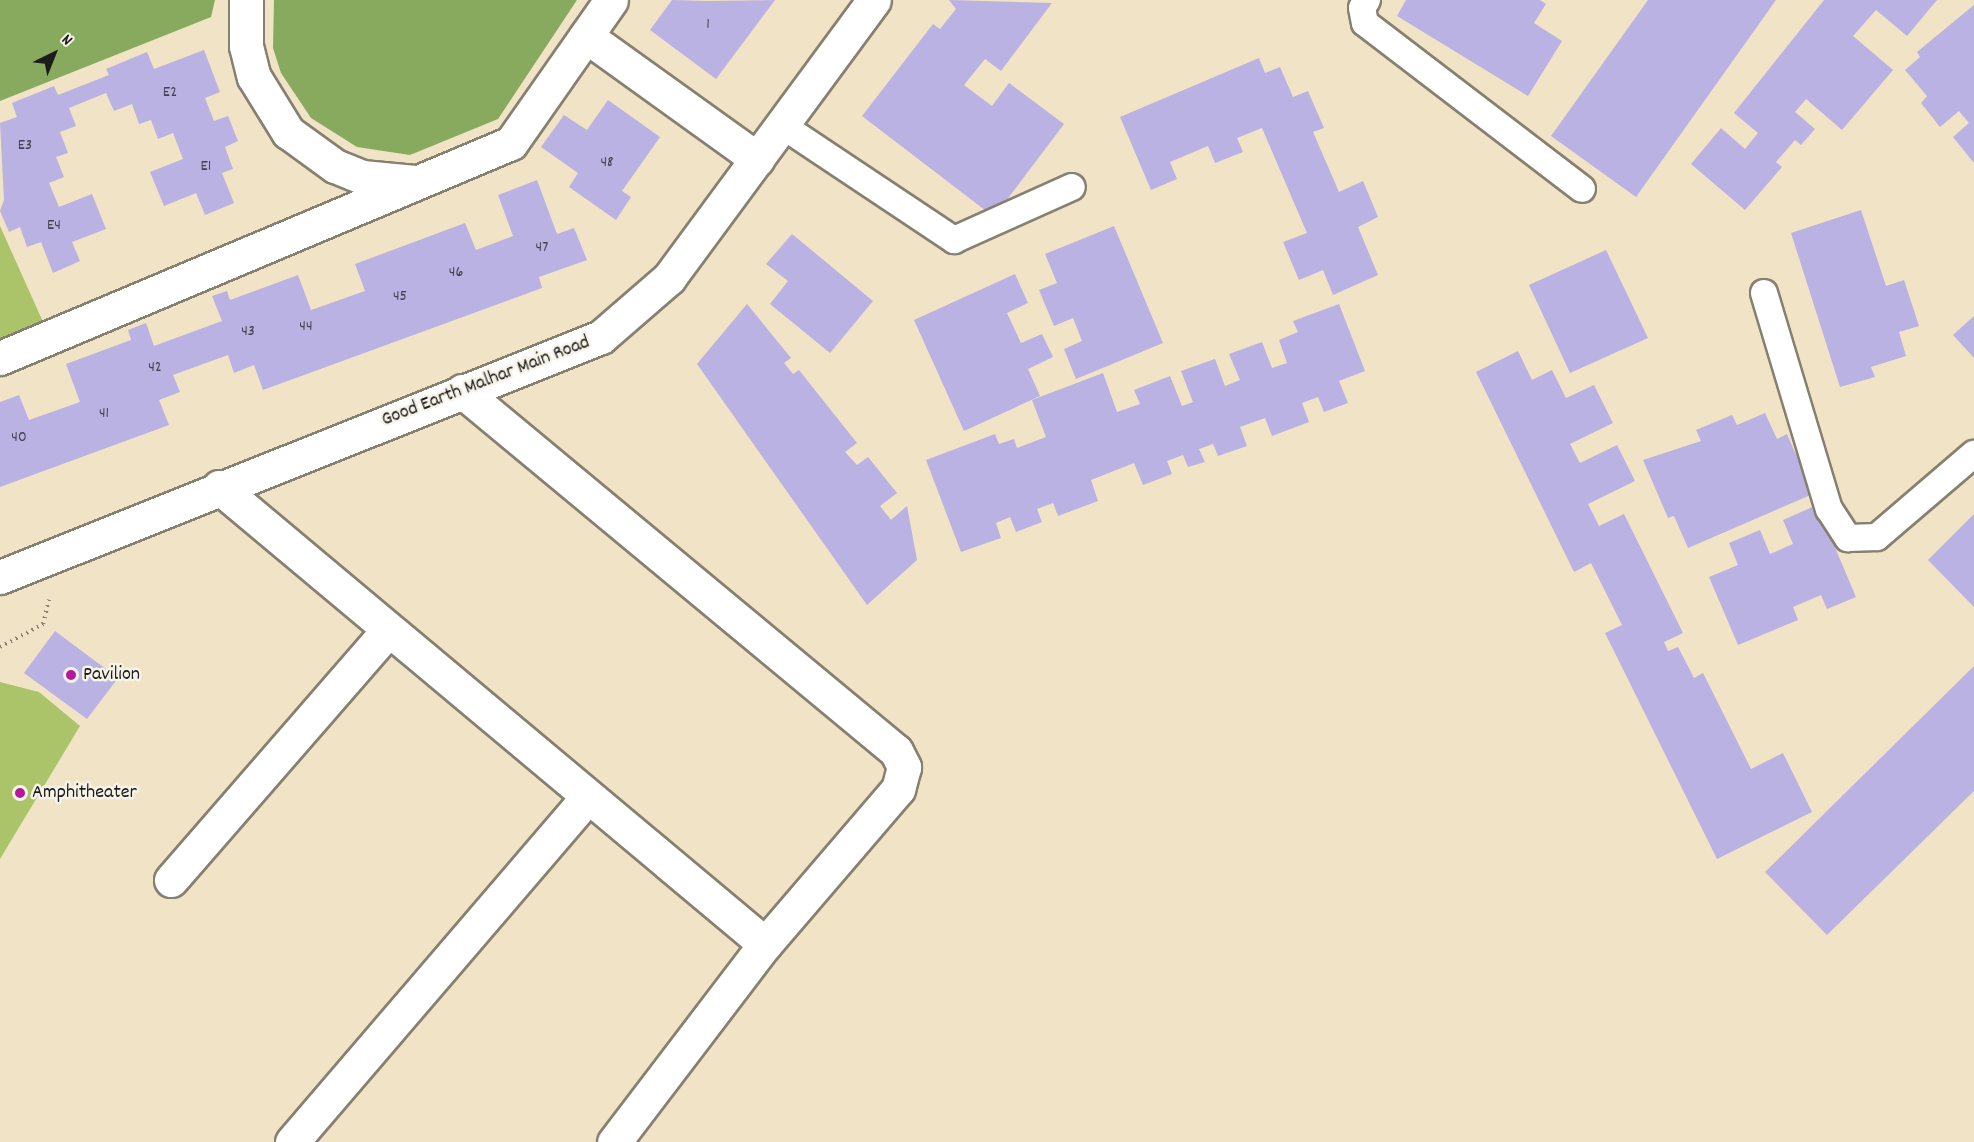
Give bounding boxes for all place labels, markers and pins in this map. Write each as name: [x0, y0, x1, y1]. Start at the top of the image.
place label: Pavilion: [83, 663, 140, 687]
marker: Pavilion: [64, 668, 78, 682]
place label: Amphitheater: [32, 781, 137, 805]
marker: Amphitheater: [13, 786, 27, 800]

